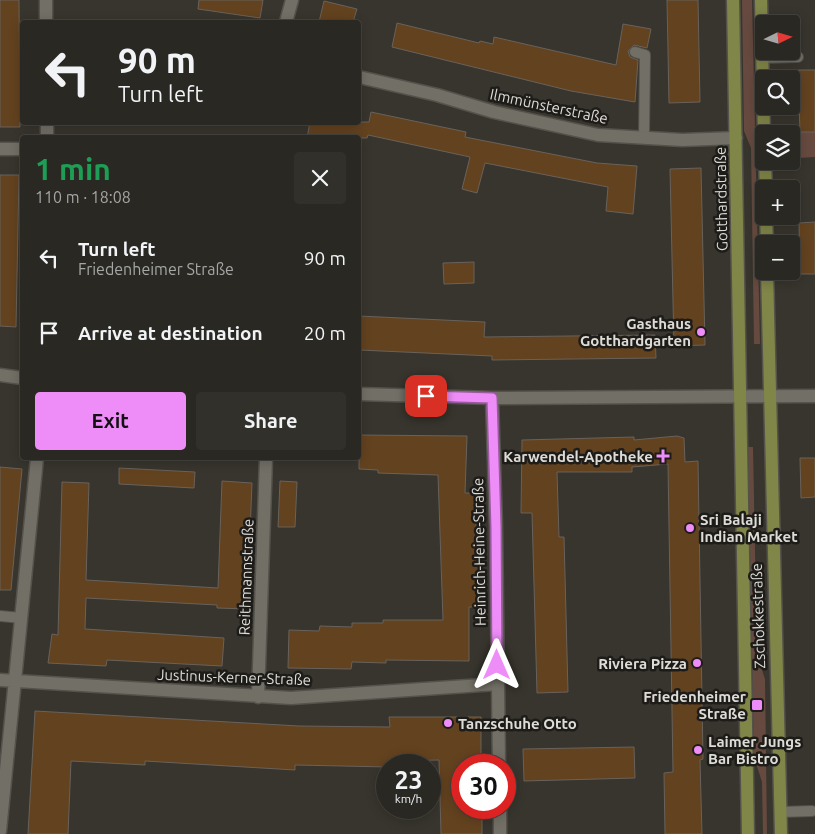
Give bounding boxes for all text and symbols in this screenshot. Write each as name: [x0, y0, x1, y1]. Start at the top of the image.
north arrow: [755, 15, 800, 60]
map controls: [755, 15, 800, 280]
icon: left: [35, 40, 100, 105]
text: 90 m: [118, 40, 196, 80]
button: search: [755, 70, 800, 115]
text: Turn left: [118, 81, 203, 106]
street label: Ilmmünsterstraße: [488, 85, 610, 127]
button: layers: [755, 125, 800, 170]
street label: Gotthardstraße: [712, 147, 730, 251]
text: 1 min: [35, 152, 111, 186]
button: close: [294, 152, 346, 204]
button: +: [755, 180, 800, 225]
text: 110 m · 18:08: [35, 188, 131, 206]
button: −: [755, 235, 800, 280]
text: Turn left: [78, 238, 156, 260]
icon: left: [35, 244, 63, 272]
text: 90 m: [304, 247, 346, 269]
text: Friedenheimer Straße: [78, 260, 234, 278]
place label: Gasthaus Gotthardgarten: [580, 315, 691, 349]
icon: arrive: [35, 319, 63, 347]
text: Arrive at destination: [78, 322, 263, 344]
text: 20 m: [304, 322, 346, 344]
marker: Gasthaus Gotthardgarten: [695, 326, 707, 338]
pin: [405, 375, 447, 417]
icon: arrive: [412, 382, 440, 410]
button: Exit: [35, 392, 186, 450]
button: Share: [196, 392, 346, 450]
place label: Karwendel-Apotheke: [503, 448, 653, 465]
marker: Karwendel-Apotheke: [657, 450, 669, 462]
street label: Heinrich-Heine-Straße: [469, 478, 489, 626]
place label: Sri Balaji Indian Market: [700, 511, 798, 545]
street label: Reithmannstraße: [235, 518, 257, 636]
marker: Sri Balaji Indian Market: [684, 522, 696, 534]
street label: Zschokkestraße: [748, 563, 768, 669]
position arrow: [470, 638, 522, 690]
place label: Riviera Pizza: [598, 655, 687, 672]
marker: Riviera Pizza: [691, 657, 703, 669]
street label: Justinus-Kerner-Straße: [157, 666, 311, 688]
place label: Friedenheimer Straße: [643, 688, 747, 722]
marker: Friedenheimer Straße: [750, 698, 764, 712]
place label: Tanzschuhe Otto: [458, 715, 577, 732]
marker: Tanzschuhe Otto: [442, 717, 454, 729]
place label: Laimer Jungs Bar Bistro: [708, 733, 801, 767]
marker: Laimer Jungs Bar Bistro: [692, 744, 704, 756]
speed limit sign: 30: [451, 754, 516, 819]
text: 23: [394, 766, 423, 794]
text: km/h: [395, 792, 422, 805]

